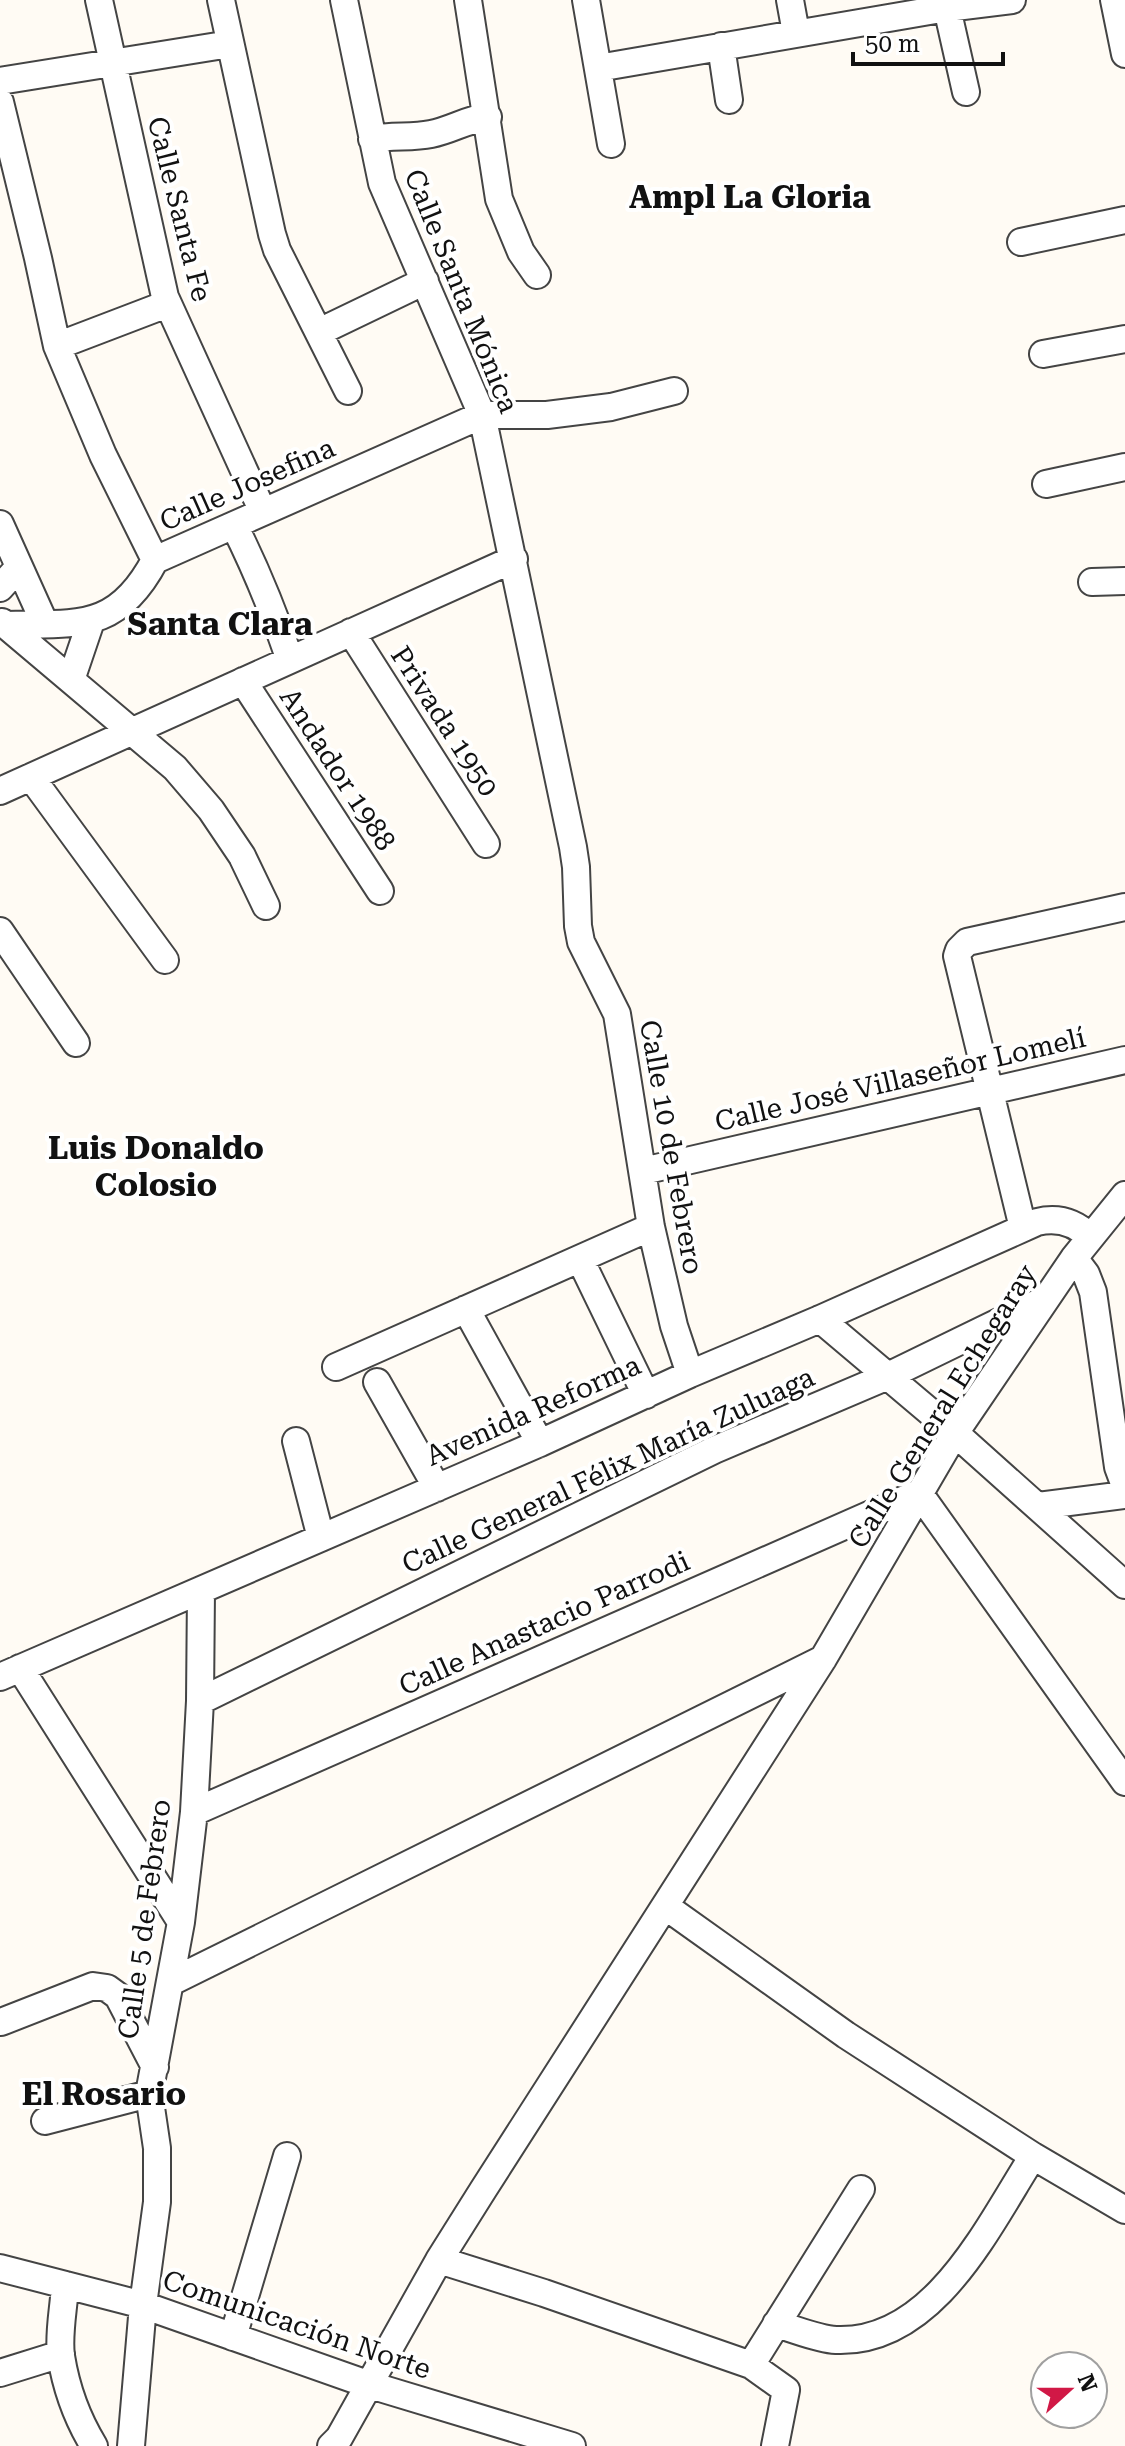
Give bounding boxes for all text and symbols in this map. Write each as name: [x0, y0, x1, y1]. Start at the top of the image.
scale bar: [853, 16, 1003, 66]
text: 50 m: [865, 30, 920, 58]
street label: Calle Santa Fe: [141, 113, 218, 305]
street label: Calle Santa Mónica: [398, 165, 526, 418]
district label: Ampl La Gloria: [629, 178, 871, 216]
street label: Calle Josefina: [155, 431, 340, 538]
district label: Santa Clara: [127, 605, 313, 643]
street label: Privada 1950: [384, 640, 505, 802]
street label: Andador 1988: [273, 682, 402, 857]
street label: Calle 10 de Febrero: [633, 1017, 710, 1277]
street label: Calle José Villaseñor Lomelí: [712, 1021, 1089, 1138]
district label: Luis Donaldo Colosio: [48, 1129, 264, 1204]
street label: Calle General Echegaray: [841, 1258, 1044, 1554]
street label: Avenida Reforma: [421, 1348, 646, 1473]
street label: Calle General Félix María Zuluaga: [397, 1360, 820, 1581]
street label: Calle Anastacio Parrodi: [394, 1544, 695, 1702]
street label: Calle 5 de Febrero: [111, 1797, 178, 2041]
district label: El Rosario: [22, 2075, 186, 2113]
street label: Comunicación Norte: [158, 2263, 435, 2386]
north arrow: [1029, 2350, 1109, 2430]
text: N: [1072, 2371, 1102, 2395]

